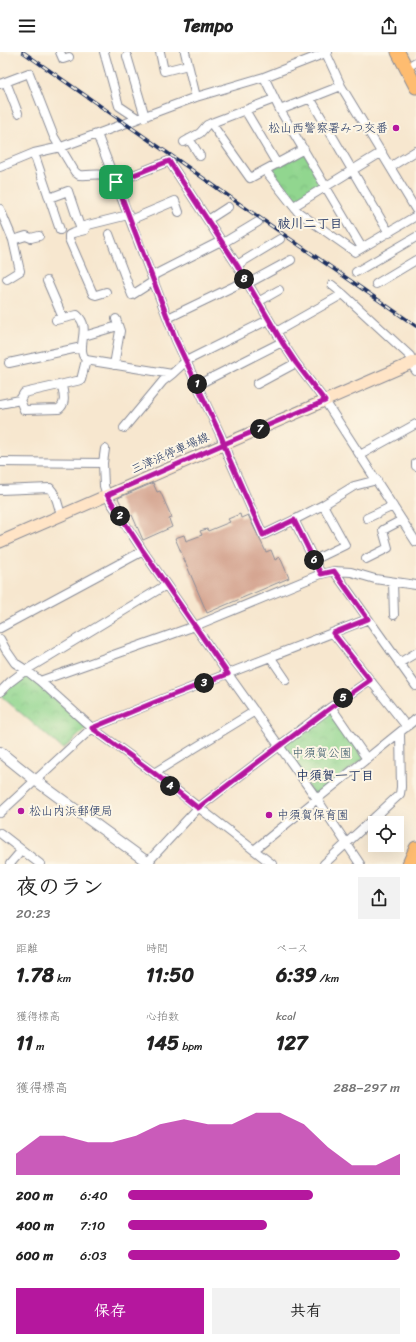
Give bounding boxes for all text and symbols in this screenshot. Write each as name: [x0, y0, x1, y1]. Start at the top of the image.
text: Tempo: [183, 10, 233, 42]
icon: menu: [16, 15, 38, 37]
icon: share: [378, 15, 400, 37]
place label: 松山西警察署みつ交番: [268, 117, 388, 139]
marker: 松山西警察署みつ交番: [391, 123, 401, 133]
pin: [99, 165, 133, 199]
icon: arrive: [105, 171, 127, 193]
district label: 祓川二丁目: [277, 212, 343, 235]
pin: 8: [234, 269, 254, 289]
text: 8: [241, 269, 247, 288]
pin: 1: [187, 374, 207, 394]
text: 1: [195, 374, 199, 393]
pin: 7: [250, 419, 270, 439]
text: 7: [257, 419, 263, 438]
street label: 三津浜停車場線: [127, 426, 213, 480]
pin: 2: [110, 506, 130, 526]
text: 2: [117, 506, 123, 525]
pin: 6: [304, 550, 324, 570]
text: 6: [311, 550, 317, 569]
pin: 3: [194, 673, 214, 693]
text: 3: [201, 673, 207, 692]
pin: 5: [333, 688, 353, 708]
text: 5: [340, 688, 346, 707]
park label: 中須賀公園: [292, 742, 352, 764]
district label: 中須賀一丁目: [296, 764, 374, 787]
pin: 4: [160, 776, 180, 796]
text: 4: [167, 776, 173, 795]
place label: 松山内浜郵便局: [29, 800, 113, 822]
place label: 中須賀保育園: [277, 804, 349, 826]
marker: 松山内浜郵便局: [16, 806, 26, 816]
marker: 中須賀保育園: [264, 810, 274, 820]
map controls: [368, 816, 404, 852]
button: locate: [368, 816, 404, 852]
text: 夜のラン: [16, 867, 104, 906]
button: share: [358, 877, 400, 919]
text: 20:23: [16, 902, 50, 925]
text: 距離: [16, 939, 38, 958]
text: 時間: [146, 939, 168, 958]
text: ペース: [276, 939, 308, 958]
text: 1.78: [16, 958, 54, 993]
text: 11:50: [146, 958, 194, 993]
text: 6:39: [276, 958, 317, 993]
text: km: [54, 969, 71, 988]
text: /km: [317, 969, 339, 988]
text: 獲得標高: [16, 1007, 60, 1026]
text: 心拍数: [146, 1007, 179, 1026]
text: kcal: [276, 1007, 296, 1026]
text: 11: [16, 1026, 33, 1061]
text: 145: [146, 1026, 179, 1061]
text: 127: [276, 1026, 308, 1061]
text: m: [33, 1037, 44, 1056]
text: bpm: [179, 1037, 202, 1056]
text: 獲得標高: [16, 1076, 68, 1099]
text: 288–297 m: [333, 1076, 400, 1099]
text: 200 m: [16, 1184, 53, 1207]
text: 6:40: [80, 1184, 108, 1207]
text: 400 m: [16, 1214, 54, 1237]
text: 7:10: [80, 1214, 105, 1237]
text: 600 m: [16, 1244, 53, 1267]
text: 6:03: [80, 1244, 107, 1267]
button: 保存: [16, 1288, 204, 1334]
button: 共有: [212, 1288, 400, 1334]

